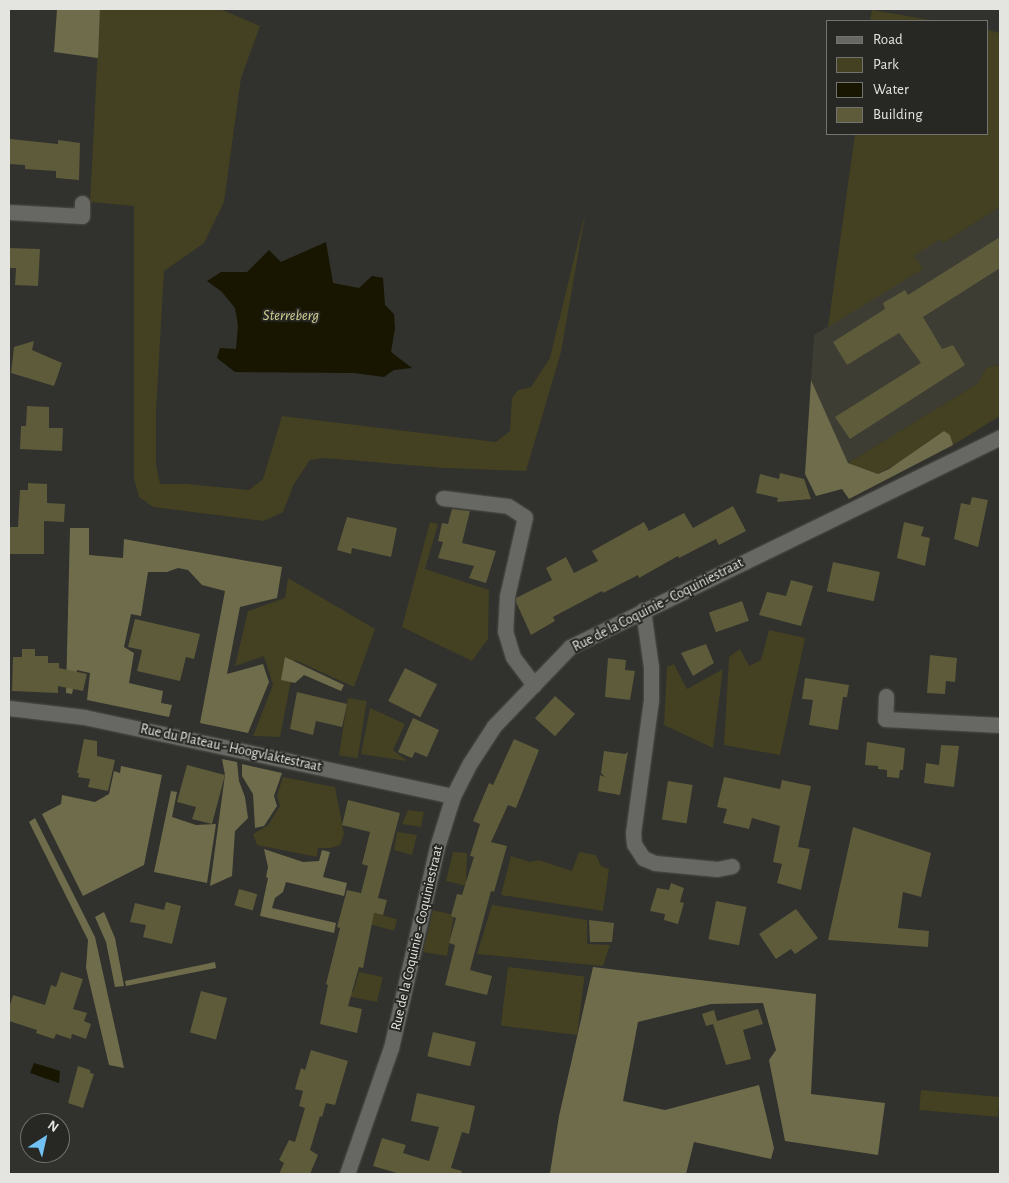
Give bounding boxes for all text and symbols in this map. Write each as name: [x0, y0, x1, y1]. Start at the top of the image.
legend: [826, 20, 989, 135]
text: Road: [873, 32, 903, 47]
text: Park: [873, 57, 899, 72]
text: Water: [873, 82, 909, 97]
text: Building: [873, 107, 923, 122]
water label: Sterreberg: [263, 307, 319, 325]
street label: Rue de la Coquinie - Coquiniestraat: [570, 555, 746, 655]
street label: Rue du Plateau - Hoogvlaktestraat: [139, 721, 323, 775]
street label: Rue de la Coquinie - Coquiniestraat: [388, 844, 446, 1032]
north arrow: [20, 1113, 70, 1163]
text: N: [45, 1118, 61, 1135]

